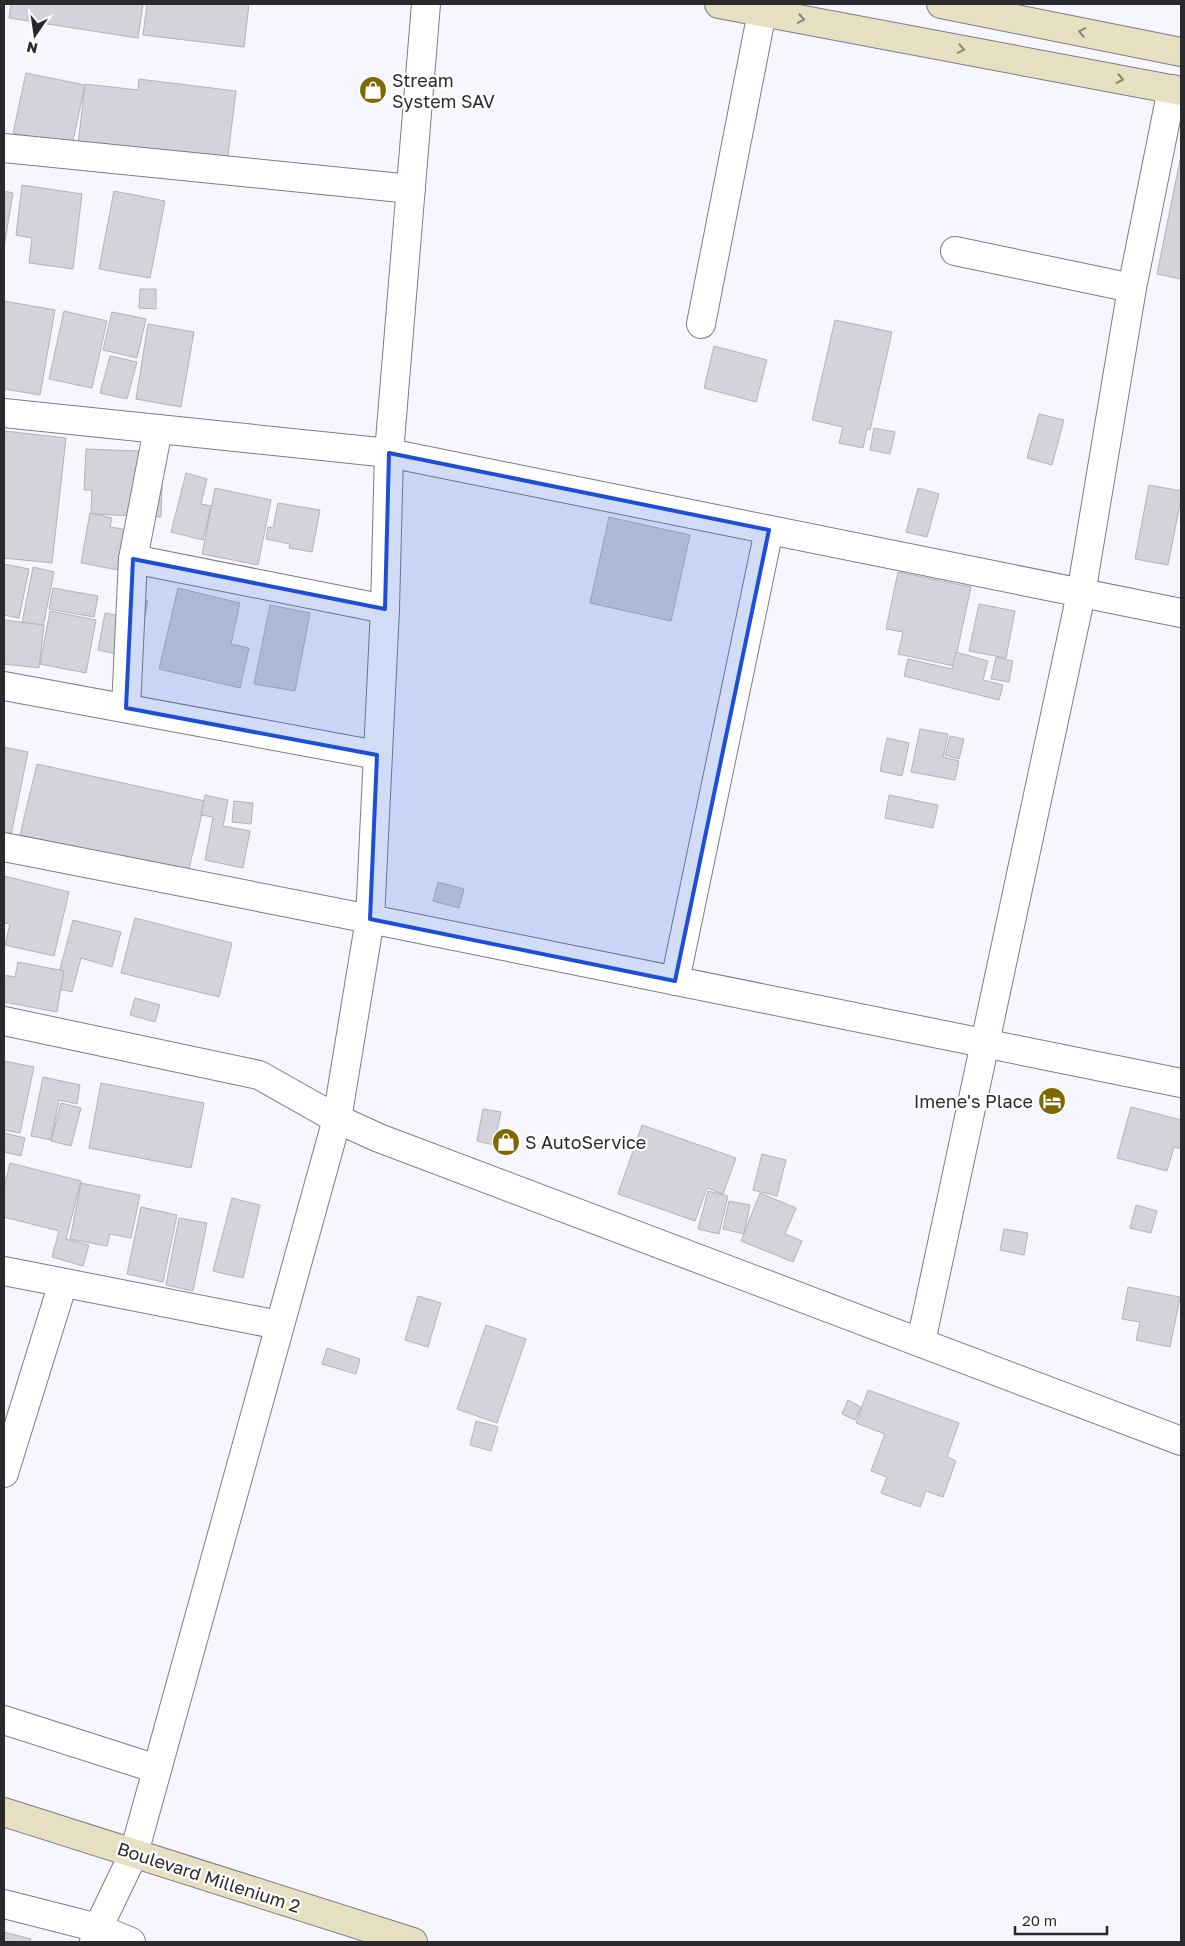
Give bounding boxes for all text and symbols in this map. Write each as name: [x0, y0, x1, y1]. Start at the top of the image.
north arrow: [10, 10, 60, 60]
one-way arrow: [797, 13, 805, 24]
one-way arrow: [1078, 28, 1086, 38]
text: N: [25, 39, 39, 58]
one-way arrow: [956, 43, 965, 54]
place label: Stream System SAV: [392, 69, 495, 112]
one-way arrow: [1116, 74, 1125, 84]
shop icon: Stream System SAV: [358, 75, 388, 105]
hotel icon: Imene's Place: [1037, 1086, 1067, 1116]
place label: Imene's Place: [914, 1090, 1033, 1112]
shop icon: S AutoService: [491, 1127, 521, 1157]
place label: S AutoService: [525, 1131, 646, 1153]
street label: Boulevard Millenium 2: [115, 1837, 303, 1917]
scale bar: [1015, 1904, 1108, 1936]
text: 20 m: [1022, 1911, 1057, 1929]

